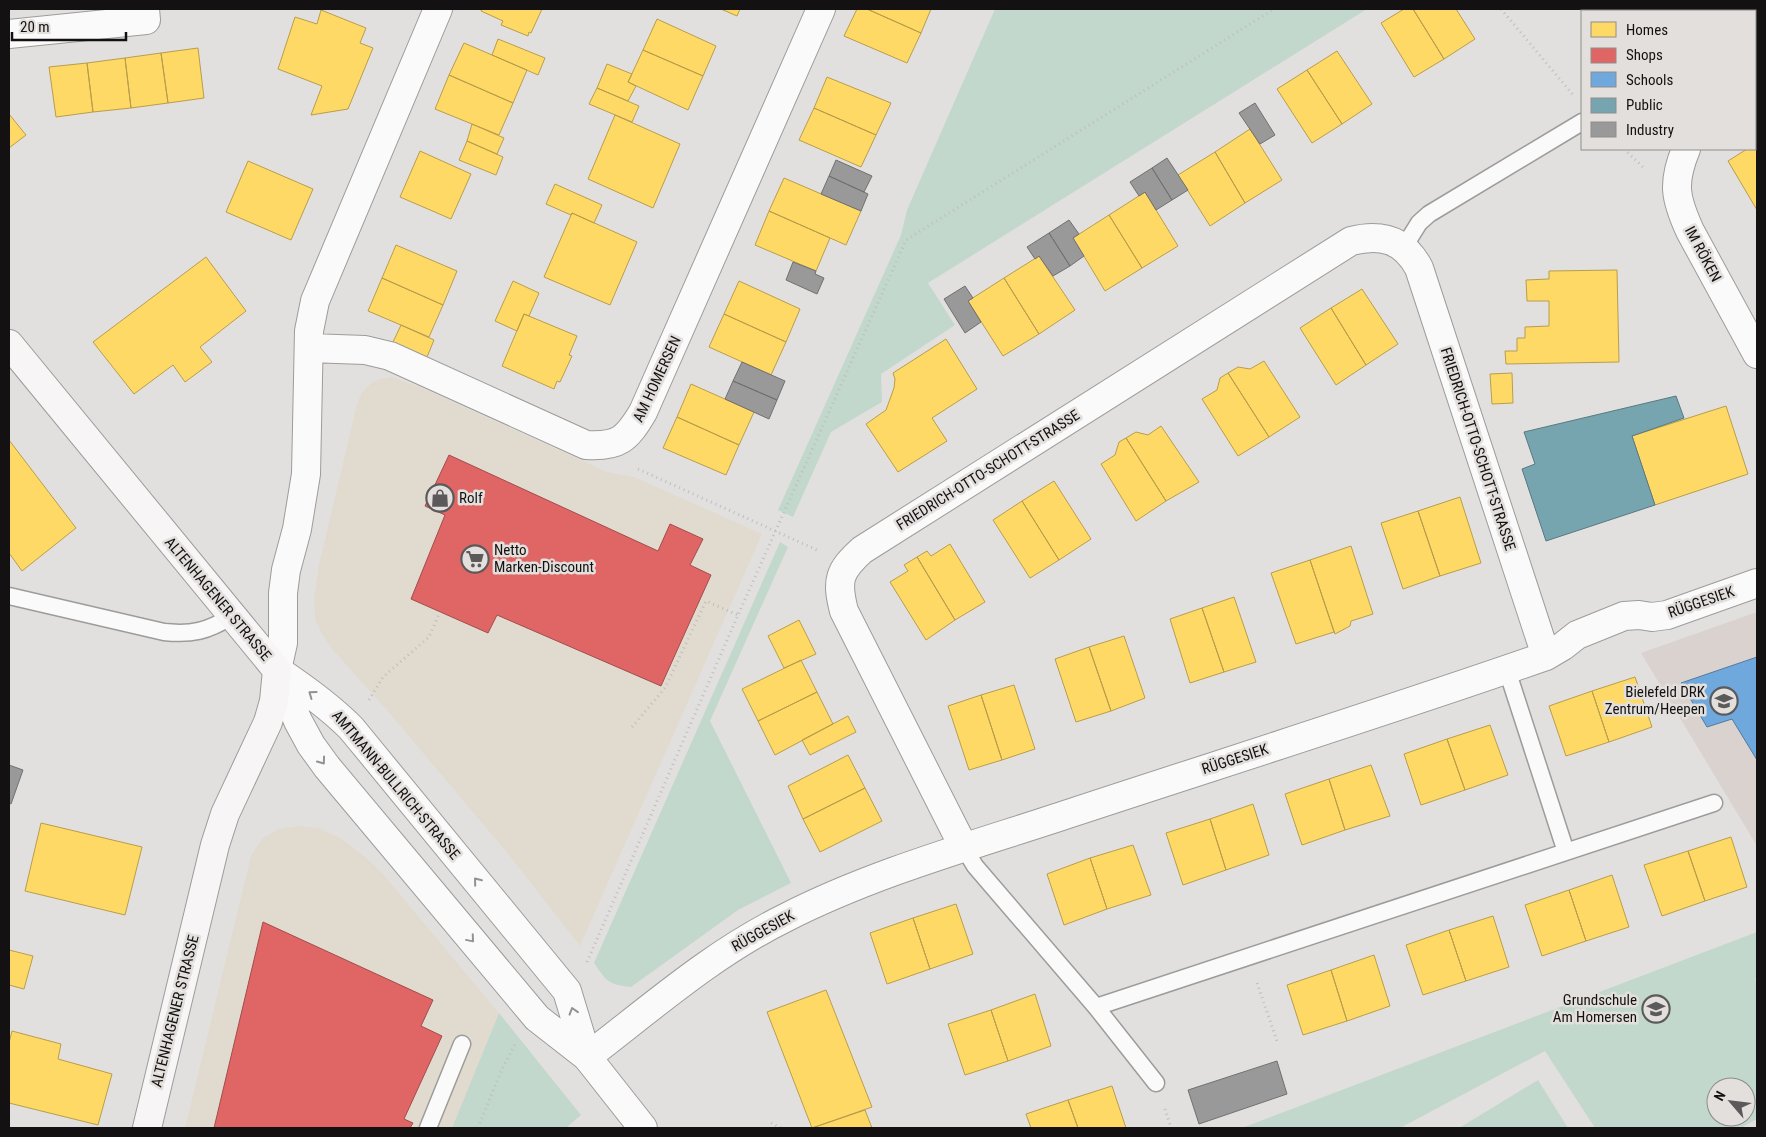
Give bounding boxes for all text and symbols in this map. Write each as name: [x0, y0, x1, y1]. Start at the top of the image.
scale bar: [12, 10, 126, 42]
legend: [1581, 10, 1756, 150]
text: 20 m: [20, 18, 50, 36]
text: Homes: [1626, 21, 1668, 39]
text: Shops: [1626, 46, 1663, 64]
text: Schools: [1626, 71, 1673, 89]
text: Public: [1626, 96, 1663, 114]
text: Industry: [1626, 121, 1674, 139]
street label: IM RÖKEN: [1681, 223, 1725, 285]
street label: AM HOMERSEN: [629, 333, 685, 425]
street label: FRIEDRICH-OTTO-SCHOTT-STRASSE: [1437, 345, 1519, 553]
street label: FRIEDRICH-OTTO-SCHOTT-STRASSE: [893, 406, 1083, 534]
shop icon: Rolf: [425, 483, 455, 513]
place label: Rolf: [459, 489, 483, 507]
street label: ALTENHAGENER STRASSE: [161, 533, 275, 665]
place label: Netto Marken-Discount: [494, 541, 594, 576]
supermarket icon: Netto Marken-Discount: [460, 544, 490, 574]
street label: RÜGGESIEK: [1666, 582, 1737, 622]
place label: Bielefeld DRK Zentrum/Heepen: [1605, 683, 1706, 718]
school or university icon: Bielefeld DRK Zentrum/Heepen: [1709, 686, 1739, 716]
one-way arrow: [309, 691, 318, 700]
street label: AMTMANN-BULLRICH-STRASSE: [328, 707, 464, 863]
street label: RÜGGESIEK: [1200, 740, 1271, 778]
one-way arrow: [316, 755, 325, 765]
one-way arrow: [475, 878, 483, 887]
street label: RÜGGESIEK: [729, 906, 798, 956]
street label: ALTENHAGENER STRASSE: [147, 933, 203, 1089]
one-way arrow: [465, 934, 474, 943]
place label: Grundschule Am Homersen: [1553, 991, 1637, 1026]
school or university icon: Grundschule Am Homersen: [1641, 994, 1671, 1024]
one-way arrow: [568, 1007, 578, 1016]
north arrow: [1706, 1077, 1756, 1127]
text: N: [1710, 1088, 1729, 1103]

